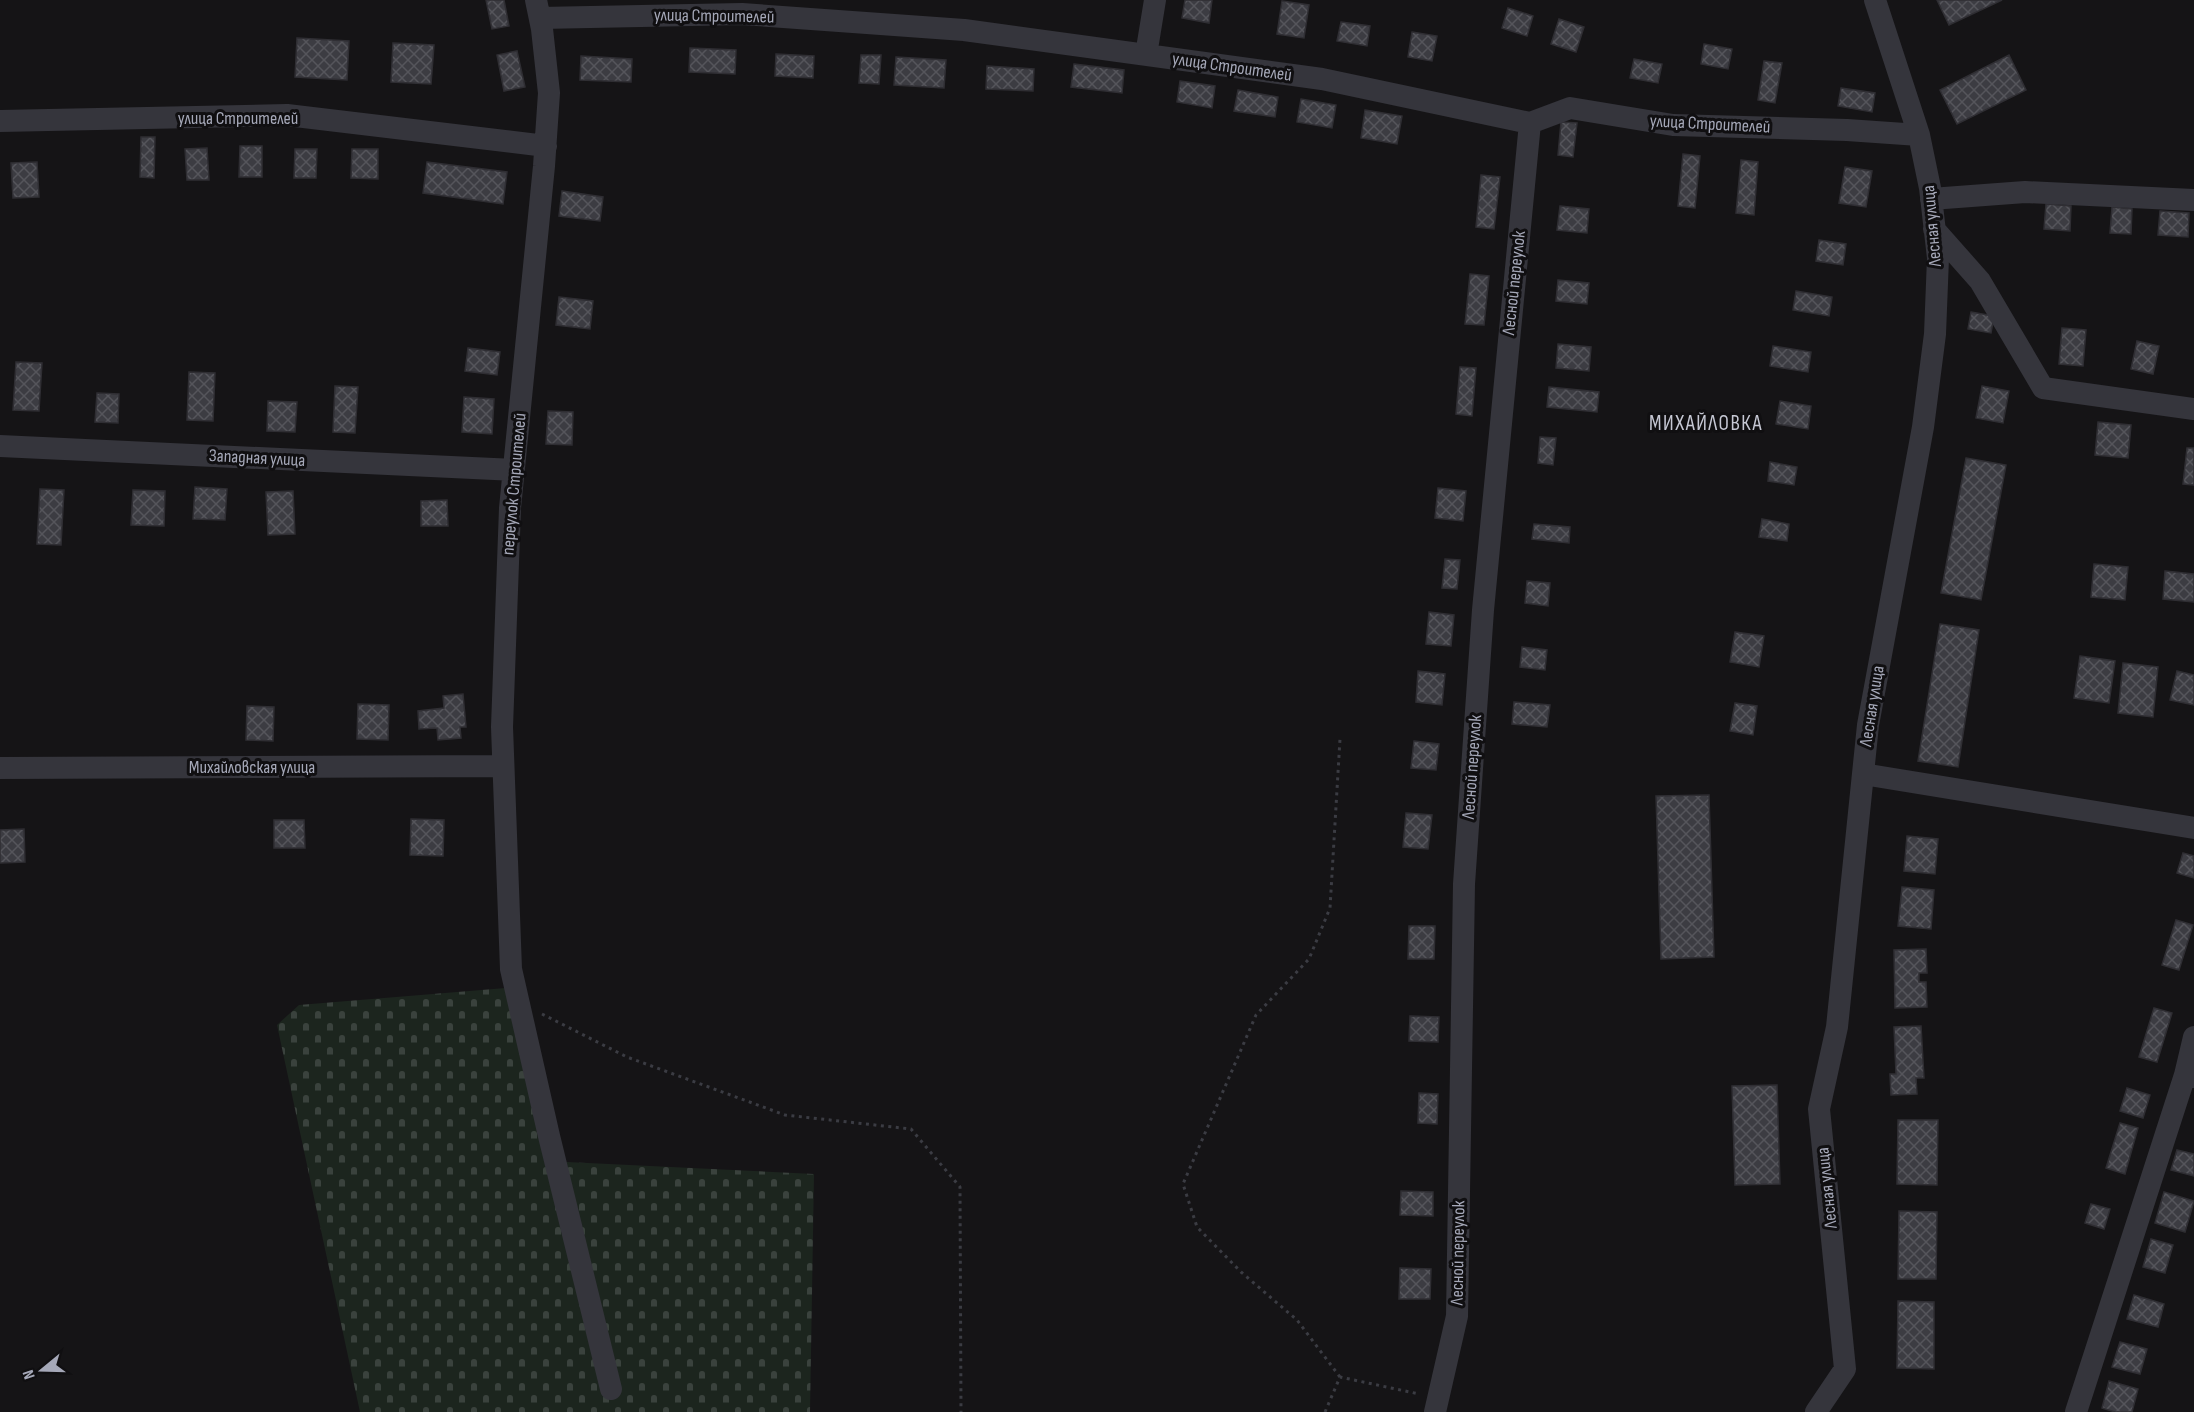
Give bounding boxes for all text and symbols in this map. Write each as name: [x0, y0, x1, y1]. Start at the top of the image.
street label: улица Строителей: [654, 4, 774, 28]
street label: улица Строителей: [1171, 48, 1293, 86]
street label: улица Строителей: [178, 108, 298, 129]
street label: улица Строителей: [1649, 110, 1771, 138]
street label: Лесная улица: [1918, 184, 1946, 269]
street label: Лесной переулок: [1498, 230, 1530, 337]
district label: МИХАЙЛОВКА: [1649, 411, 1763, 436]
street label: переулок Строителей: [497, 412, 531, 556]
street label: Западная улица: [208, 445, 306, 471]
street label: Лесная улица: [1855, 664, 1889, 749]
street label: Лесной переулок: [1458, 714, 1486, 821]
street label: Михайловская улица: [189, 757, 315, 778]
street label: Лесная улица: [1812, 1146, 1842, 1231]
street label: Лесной переулок: [1447, 1200, 1469, 1306]
north arrow: [12, 1340, 72, 1400]
text: N: [19, 1367, 40, 1382]

